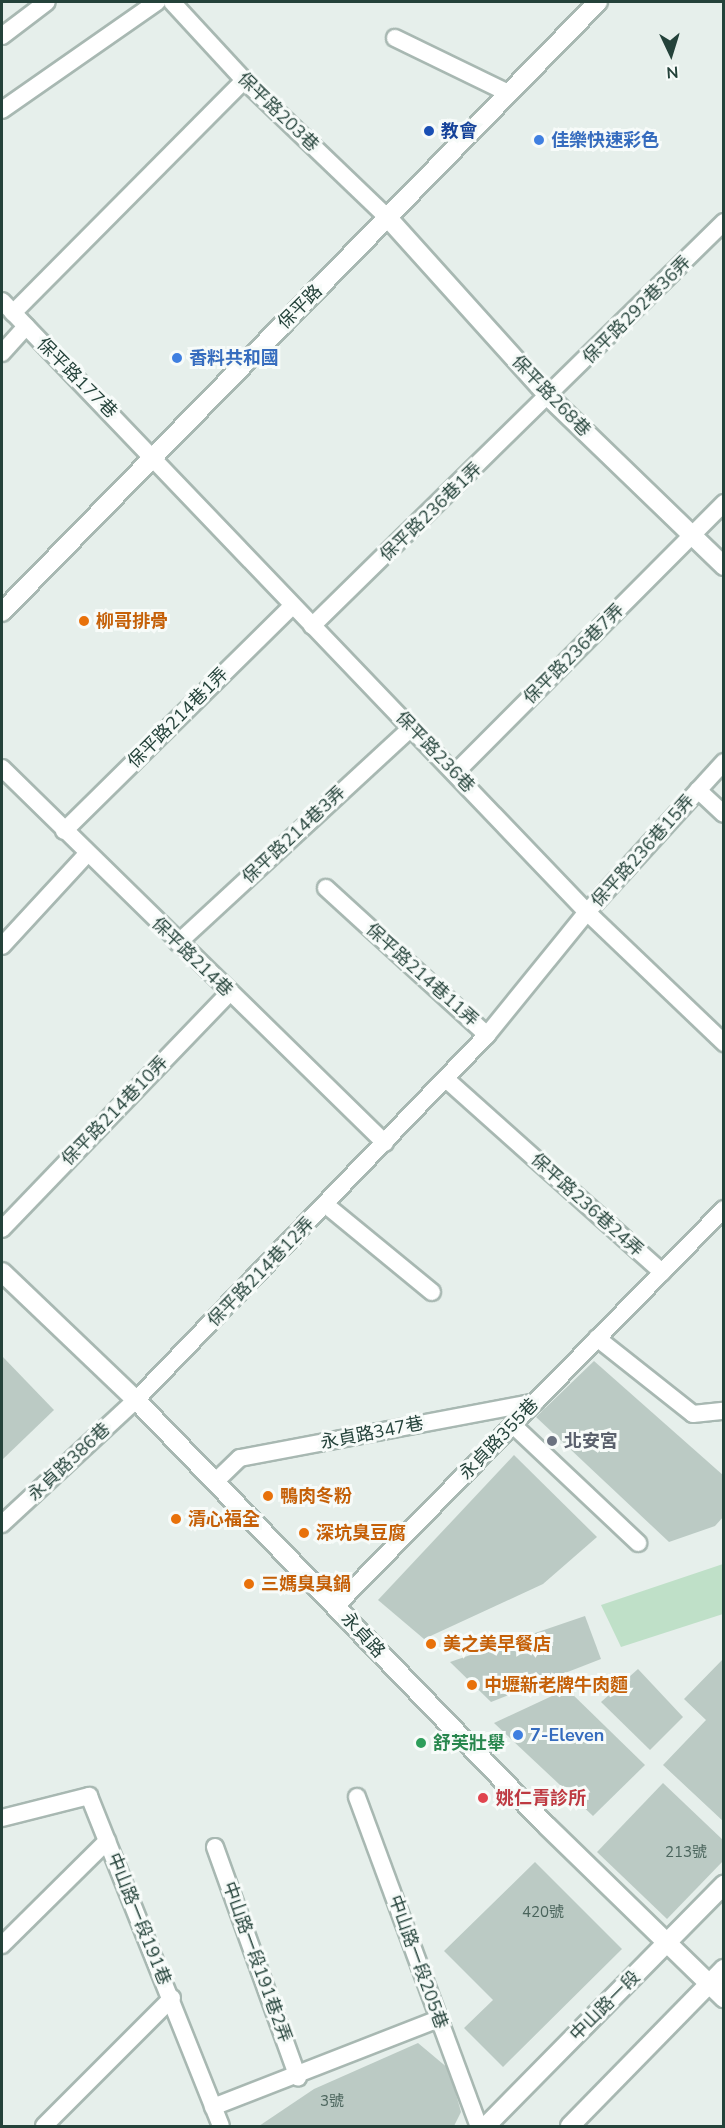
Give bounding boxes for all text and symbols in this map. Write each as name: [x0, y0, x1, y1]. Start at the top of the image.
north arrow: [641, 24, 701, 84]
text: N: [666, 61, 679, 83]
street label: 保平路203巷: [233, 68, 323, 156]
place label: 教會: [441, 120, 477, 142]
marker: 教會: [422, 124, 436, 138]
place label: 佳樂快速彩色: [551, 129, 659, 151]
marker: 佳樂快速彩色: [532, 133, 546, 147]
street label: 保平路292巷36弄: [578, 251, 696, 369]
street label: 保平路: [273, 280, 327, 334]
street label: 保平路177巷: [32, 333, 122, 423]
place label: 香料共和國: [189, 347, 279, 369]
marker: 香料共和國: [170, 351, 184, 365]
street label: 保平路268巷: [507, 351, 595, 441]
street label: 保平路236巷1弄: [376, 458, 486, 566]
street label: 保平路236巷7弄: [519, 599, 629, 709]
place label: 柳哥排骨: [96, 610, 168, 632]
marker: 柳哥排骨: [77, 614, 91, 628]
street label: 保平路214巷1弄: [123, 663, 233, 773]
street label: 保平路236巷: [391, 707, 479, 797]
street label: 保平路214巷3弄: [238, 782, 350, 888]
street label: 保平路236巷15弄: [587, 790, 699, 912]
street label: 保平路214巷: [147, 913, 237, 1001]
street label: 保平路214巷11弄: [361, 919, 483, 1031]
street label: 保平路214巷10弄: [57, 1052, 173, 1170]
street label: 保平路236巷24弄: [526, 1149, 648, 1261]
street label: 保平路214巷12弄: [203, 1213, 319, 1331]
street label: 永貞路355巷: [455, 1394, 543, 1484]
street label: 永貞路347巷: [319, 1412, 425, 1454]
street label: 永貞路386巷: [23, 1419, 115, 1505]
place label: 北安宮: [564, 1430, 618, 1452]
marker: 北安宮: [545, 1434, 559, 1448]
place label: 鴨肉冬粉: [280, 1485, 352, 1507]
marker: 鴨肉冬粉: [261, 1489, 275, 1503]
place label: 清心福全: [188, 1508, 260, 1530]
marker: 清心福全: [169, 1512, 183, 1526]
place label: 深坑臭豆腐: [316, 1522, 406, 1544]
marker: 深坑臭豆腐: [297, 1526, 311, 1540]
place label: 三媽臭臭鍋: [261, 1573, 351, 1595]
marker: 三媽臭臭鍋: [242, 1577, 256, 1591]
street label: 永貞路: [337, 1608, 389, 1662]
place label: 美之美早餐店: [443, 1633, 551, 1655]
marker: 美之美早餐店: [424, 1637, 438, 1651]
place label: 中壢新老牌牛肉麵: [484, 1674, 628, 1696]
marker: 中壢新老牌牛肉麵: [465, 1678, 479, 1692]
place label: 7-Eleven: [530, 1724, 604, 1746]
marker: 7-Eleven: [511, 1728, 525, 1742]
place label: 舒芙壯舉: [433, 1732, 505, 1754]
marker: 舒芙壯舉: [414, 1736, 428, 1750]
place label: 姚仁青診所: [496, 1787, 586, 1809]
marker: 姚仁青診所: [474, 1789, 492, 1807]
house number: 213號: [665, 1844, 707, 1862]
street label: 中山路一段191巷: [103, 1850, 175, 1988]
street label: 中山路一段191巷2弄: [218, 1879, 296, 2045]
street label: 中山路一段205巷: [384, 1892, 452, 2032]
house number: 420號: [522, 1904, 564, 1922]
street label: 中山路一段: [566, 1967, 644, 2045]
house number: 3號: [320, 2093, 344, 2111]

